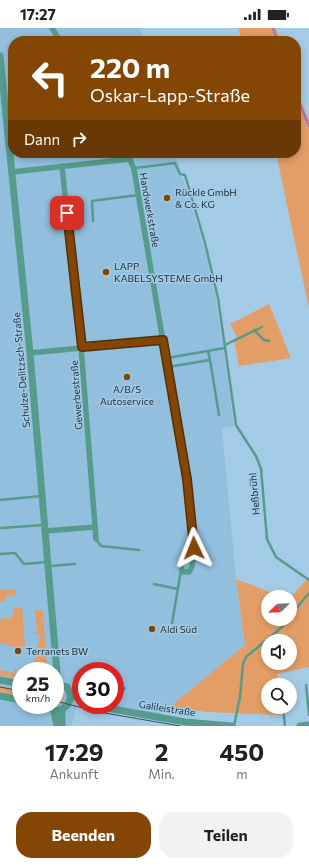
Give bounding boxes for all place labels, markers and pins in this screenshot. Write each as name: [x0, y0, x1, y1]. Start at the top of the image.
place label: Rückle GmbH & Co. KG: [175, 186, 237, 210]
marker: Rückle GmbH & Co. KG: [162, 193, 172, 203]
pin: [50, 196, 84, 230]
place label: LAPP KABELSYSTEME GmbH: [114, 260, 223, 284]
marker: LAPP KABELSYSTEME GmbH: [101, 267, 111, 277]
marker: A/B/S Autoservice: [122, 372, 132, 382]
place label: A/B/S Autoservice: [100, 383, 154, 407]
place label: Aldi Süd: [160, 623, 197, 635]
marker: Aldi Süd: [147, 624, 157, 634]
place label: Terranets BW: [26, 645, 88, 657]
marker: Terranets BW: [13, 646, 23, 656]

